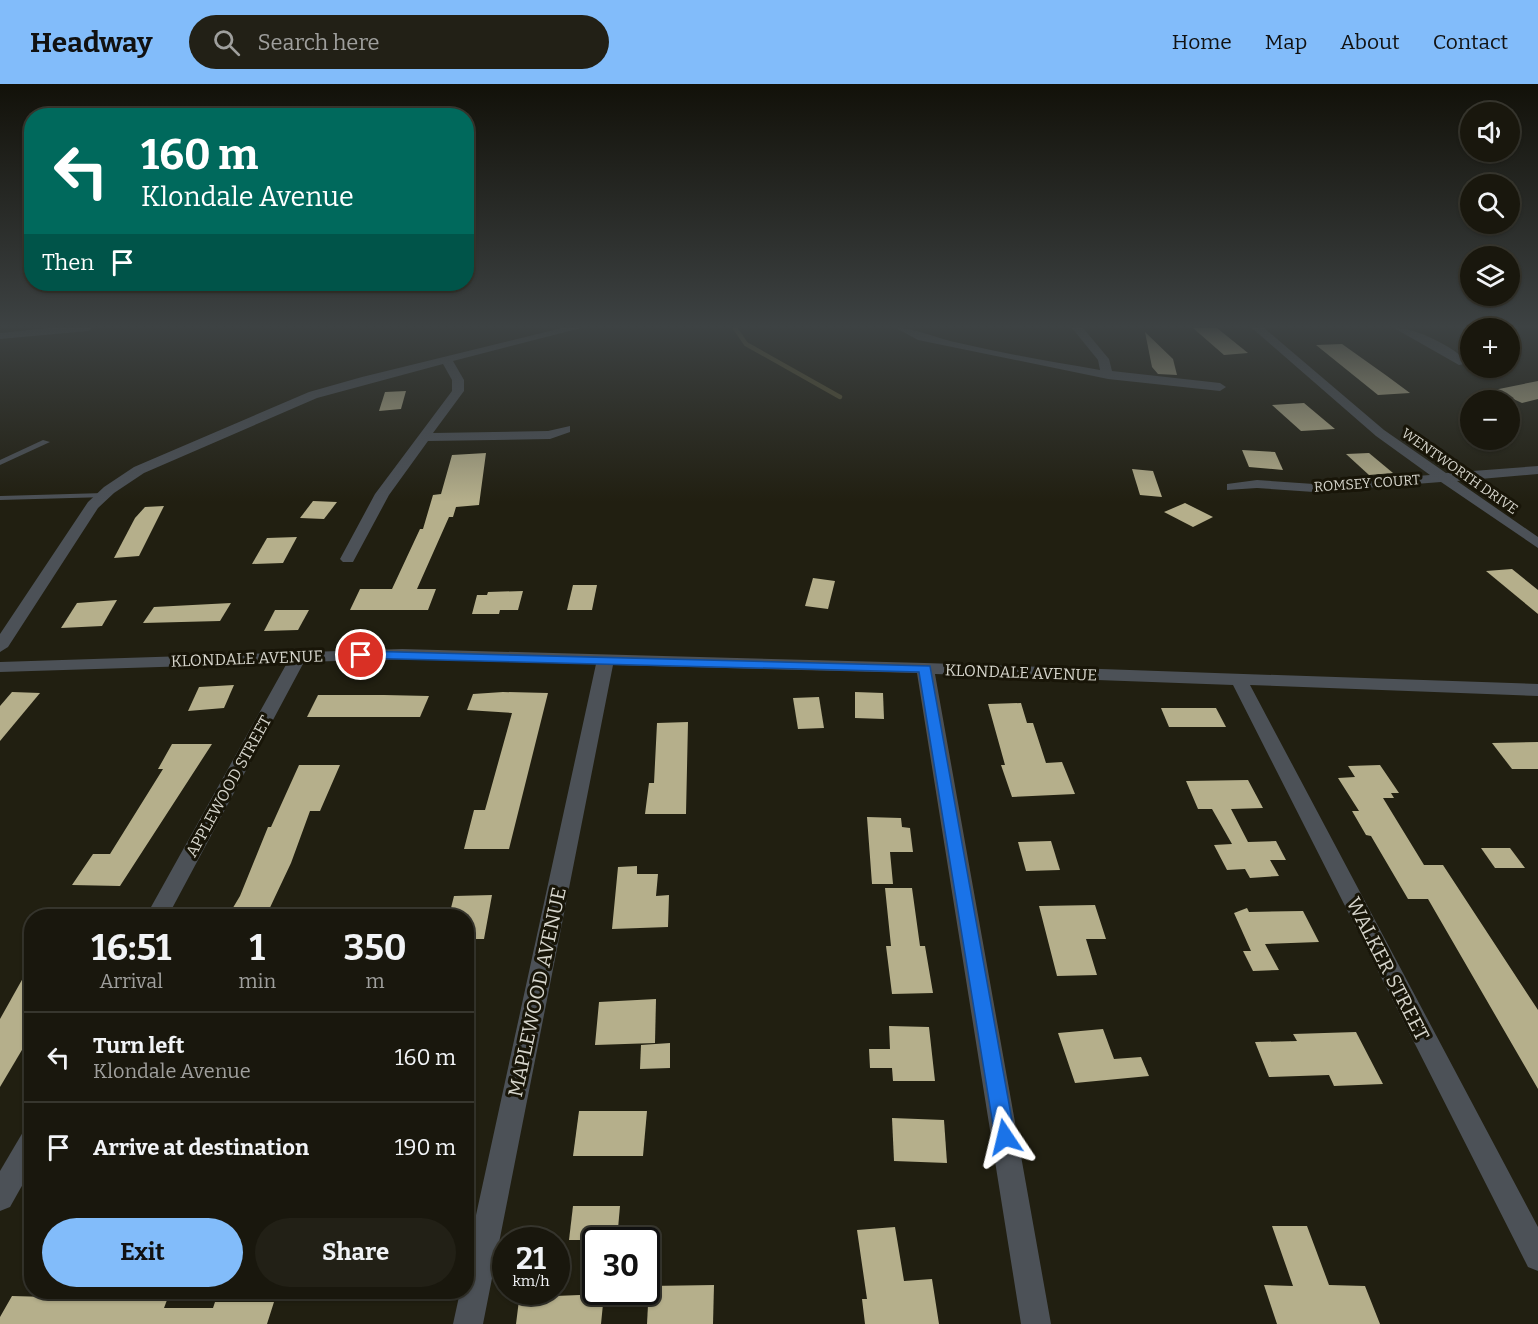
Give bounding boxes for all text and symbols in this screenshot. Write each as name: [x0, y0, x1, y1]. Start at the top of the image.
search box: [189, 15, 609, 69]
text: Headway: [30, 26, 153, 59]
icon: search: [210, 26, 243, 59]
text: Search here: [258, 29, 380, 56]
text: Home: [1172, 29, 1232, 55]
text: Map: [1265, 29, 1307, 55]
text: About: [1340, 29, 1400, 55]
text: Contact: [1433, 29, 1508, 55]
map controls: [1460, 102, 1520, 450]
button: sound: [1460, 102, 1520, 162]
text: 160 m: [141, 130, 258, 180]
icon: left: [42, 132, 120, 210]
button: search: [1460, 174, 1520, 234]
text: Klondale Avenue: [141, 181, 354, 213]
icon: arrive: [106, 246, 139, 279]
button: layers: [1460, 246, 1520, 306]
text: Then: [42, 249, 94, 276]
button: +: [1460, 318, 1520, 378]
button: −: [1460, 390, 1520, 450]
street label: WENTWORTH DRIVE: [1398, 425, 1521, 518]
street label: ROMSEY COURT: [1313, 471, 1421, 496]
pin: [335, 629, 386, 680]
icon: arrive: [344, 638, 377, 671]
street label: KLONDALE AVENUE: [171, 646, 323, 671]
street label: KLONDALE AVENUE: [945, 660, 1097, 685]
street label: APPLEWOOD STREET: [182, 712, 275, 860]
street label: MAPLEWOOD AVENUE: [503, 885, 571, 1099]
street label: WALKER STREET: [1341, 893, 1435, 1045]
text: 16:51: [91, 926, 171, 970]
text: 1: [250, 926, 265, 970]
text: 350: [343, 926, 407, 970]
text: Arrival: [100, 969, 163, 993]
text: min: [238, 969, 276, 993]
text: m: [366, 969, 385, 993]
text: Turn left: [93, 1032, 185, 1059]
icon: left: [42, 1041, 75, 1074]
text: 160 m: [395, 1044, 456, 1071]
text: Klondale Avenue: [93, 1059, 251, 1083]
position arrow: [973, 1105, 1037, 1169]
icon: arrive: [42, 1131, 75, 1164]
text: Arrive at destination: [93, 1134, 309, 1161]
text: 190 m: [395, 1134, 456, 1161]
button: Exit: [42, 1218, 243, 1287]
button: Share: [255, 1218, 456, 1287]
speed limit sign: 30: [582, 1227, 660, 1305]
text: 21: [516, 1241, 546, 1277]
text: km/h: [512, 1272, 550, 1290]

